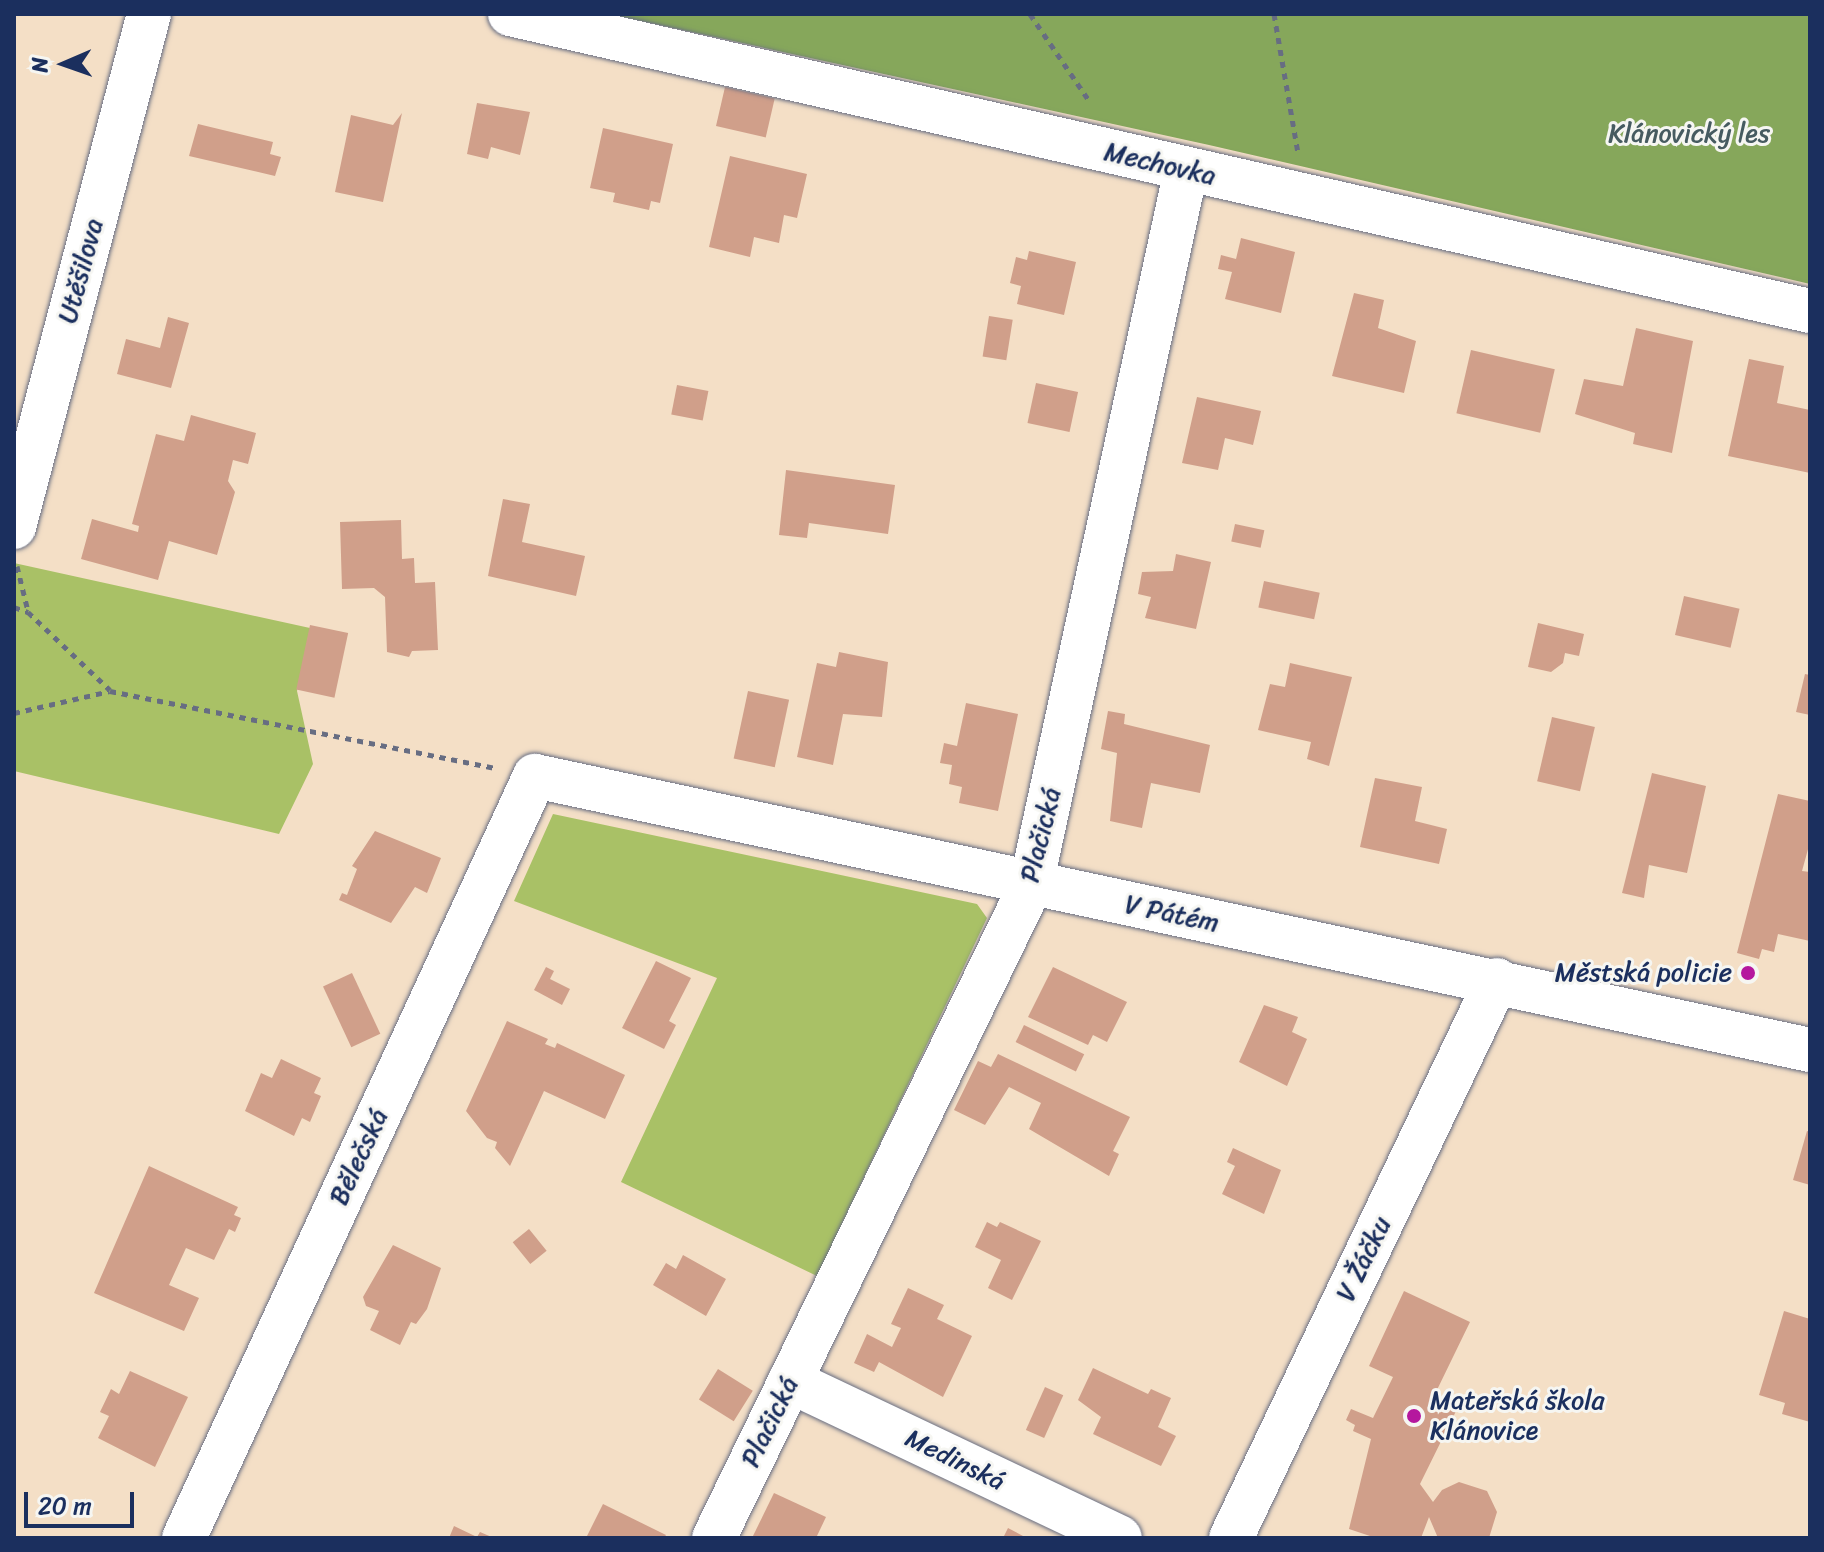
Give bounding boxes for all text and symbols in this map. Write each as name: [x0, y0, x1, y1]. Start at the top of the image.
north arrow: [24, 24, 104, 104]
text: N: [20, 57, 59, 73]
park label: Klánovický les: [1608, 118, 1770, 150]
street label: Mechovka: [1101, 136, 1219, 192]
street label: Utěšilova: [52, 215, 110, 327]
street label: Plačická: [1014, 785, 1068, 885]
street label: V Pátém: [1122, 889, 1222, 939]
place label: Městská policie: [1555, 957, 1732, 989]
marker: Městská policie: [1739, 964, 1757, 982]
street label: Bělečská: [323, 1104, 395, 1210]
street label: V Žáčku: [1330, 1212, 1398, 1306]
street label: Plačická: [735, 1372, 805, 1472]
place label: Mateřská škola Klánovice: [1430, 1385, 1605, 1446]
marker: Mateřská škola Klánovice: [1405, 1407, 1423, 1425]
street label: Medinská: [900, 1423, 1010, 1497]
scale bar: [28, 1476, 138, 1526]
text: 20 m: [38, 1485, 92, 1527]

